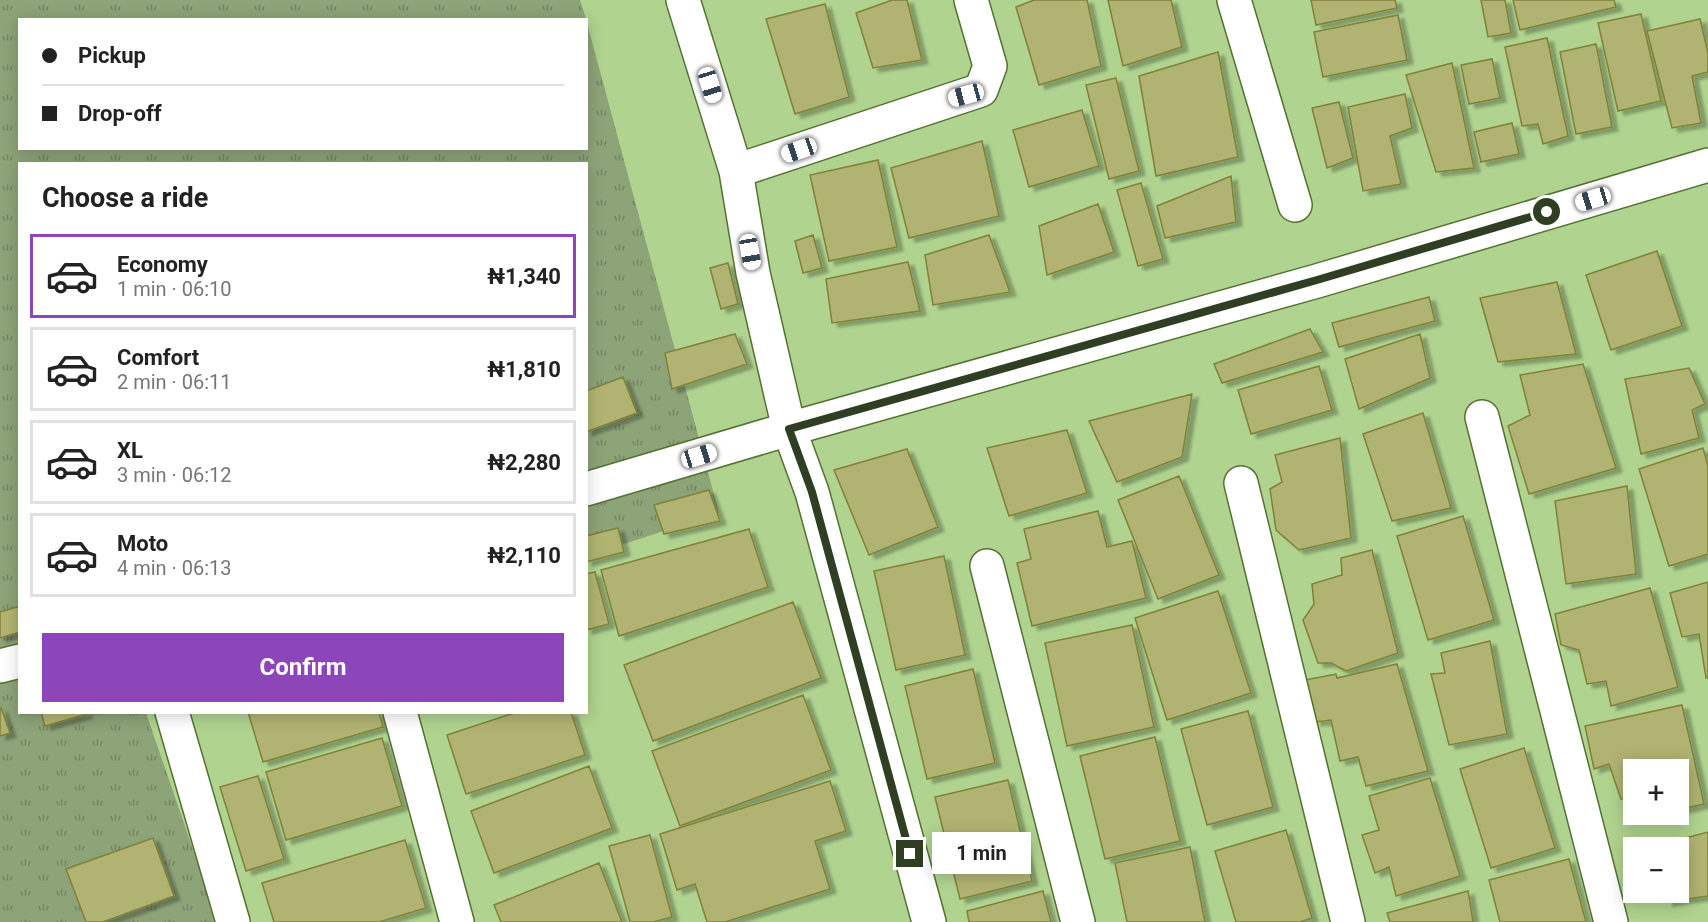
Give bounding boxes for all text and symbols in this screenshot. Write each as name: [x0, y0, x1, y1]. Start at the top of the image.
text: Pickup: [78, 43, 146, 68]
car: [696, 65, 724, 105]
car: [946, 82, 986, 108]
text: Drop-off: [78, 101, 162, 126]
car: [779, 136, 819, 164]
text: Choose a ride: [42, 182, 208, 214]
car: [1573, 185, 1613, 213]
route start: [1533, 198, 1560, 225]
car: [738, 233, 762, 271]
icon: car: [45, 249, 99, 303]
text: Economy: [117, 252, 208, 277]
text: ₦1,340: [487, 264, 561, 289]
text: 1 min · 06:10: [117, 277, 232, 301]
icon: car: [45, 342, 99, 396]
text: Comfort: [117, 345, 199, 370]
text: ₦1,810: [487, 357, 561, 382]
text: 2 min · 06:11: [117, 370, 232, 394]
icon: car: [45, 435, 99, 489]
text: XL: [117, 438, 143, 463]
car: [679, 442, 719, 470]
text: ₦2,280: [487, 450, 561, 475]
text: 3 min · 06:12: [117, 463, 232, 487]
icon: car: [45, 528, 99, 582]
text: Moto: [117, 531, 168, 556]
text: ₦2,110: [487, 543, 561, 568]
text: 4 min · 06:13: [117, 556, 232, 580]
button: Confirm: [42, 633, 564, 702]
map controls: [1623, 759, 1689, 903]
button: +: [1623, 759, 1689, 825]
callout: 1 min: [931, 833, 1030, 875]
button: −: [1623, 837, 1689, 903]
route end: [896, 840, 923, 867]
text: 1 min: [956, 841, 1007, 865]

